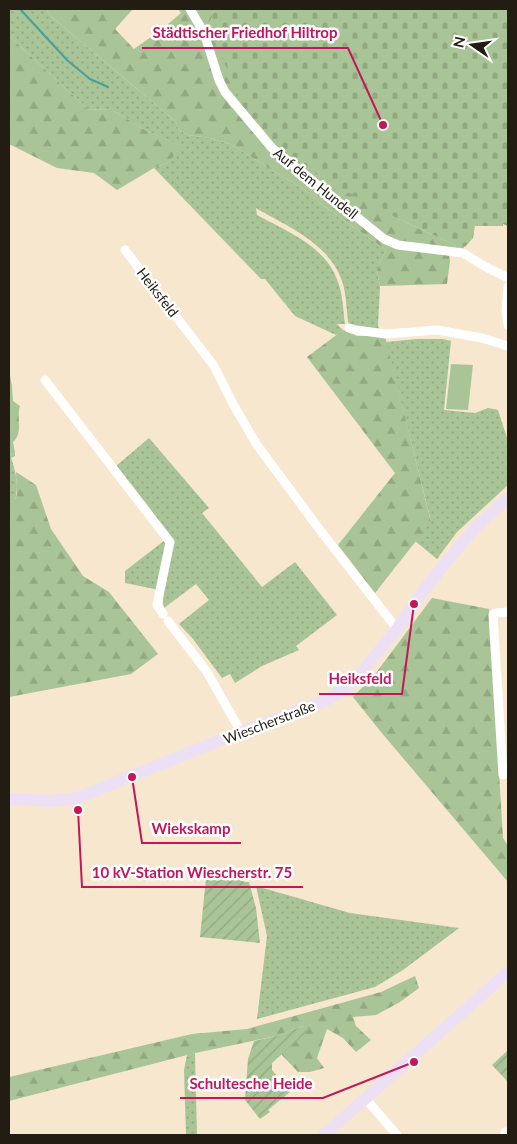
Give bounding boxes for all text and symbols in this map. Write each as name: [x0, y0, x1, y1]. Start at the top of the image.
callout: Städtischer Friedhof Hiltrop: [142, 18, 348, 48]
north arrow: [447, 20, 497, 70]
text: Städtischer Friedhof Hiltrop: [153, 23, 338, 41]
text: N: [449, 35, 468, 49]
street label: Auf dem Hundell: [270, 144, 362, 222]
street label: Heiksfeld: [134, 264, 182, 320]
callout: Heiksfeld: [319, 664, 402, 694]
text: Heiksfeld: [328, 669, 392, 687]
street label: Wiescherstraße: [221, 697, 317, 747]
callout: Wiekskamp: [142, 813, 241, 843]
text: Wiekskamp: [152, 819, 230, 837]
callout: 10 kV-Station Wiescherstr. 75: [82, 857, 303, 887]
text: 10 kV-Station Wiescherstr. 75: [92, 863, 292, 881]
callout: Schultesche Heide: [180, 1068, 323, 1098]
text: Schultesche Heide: [189, 1074, 313, 1092]

